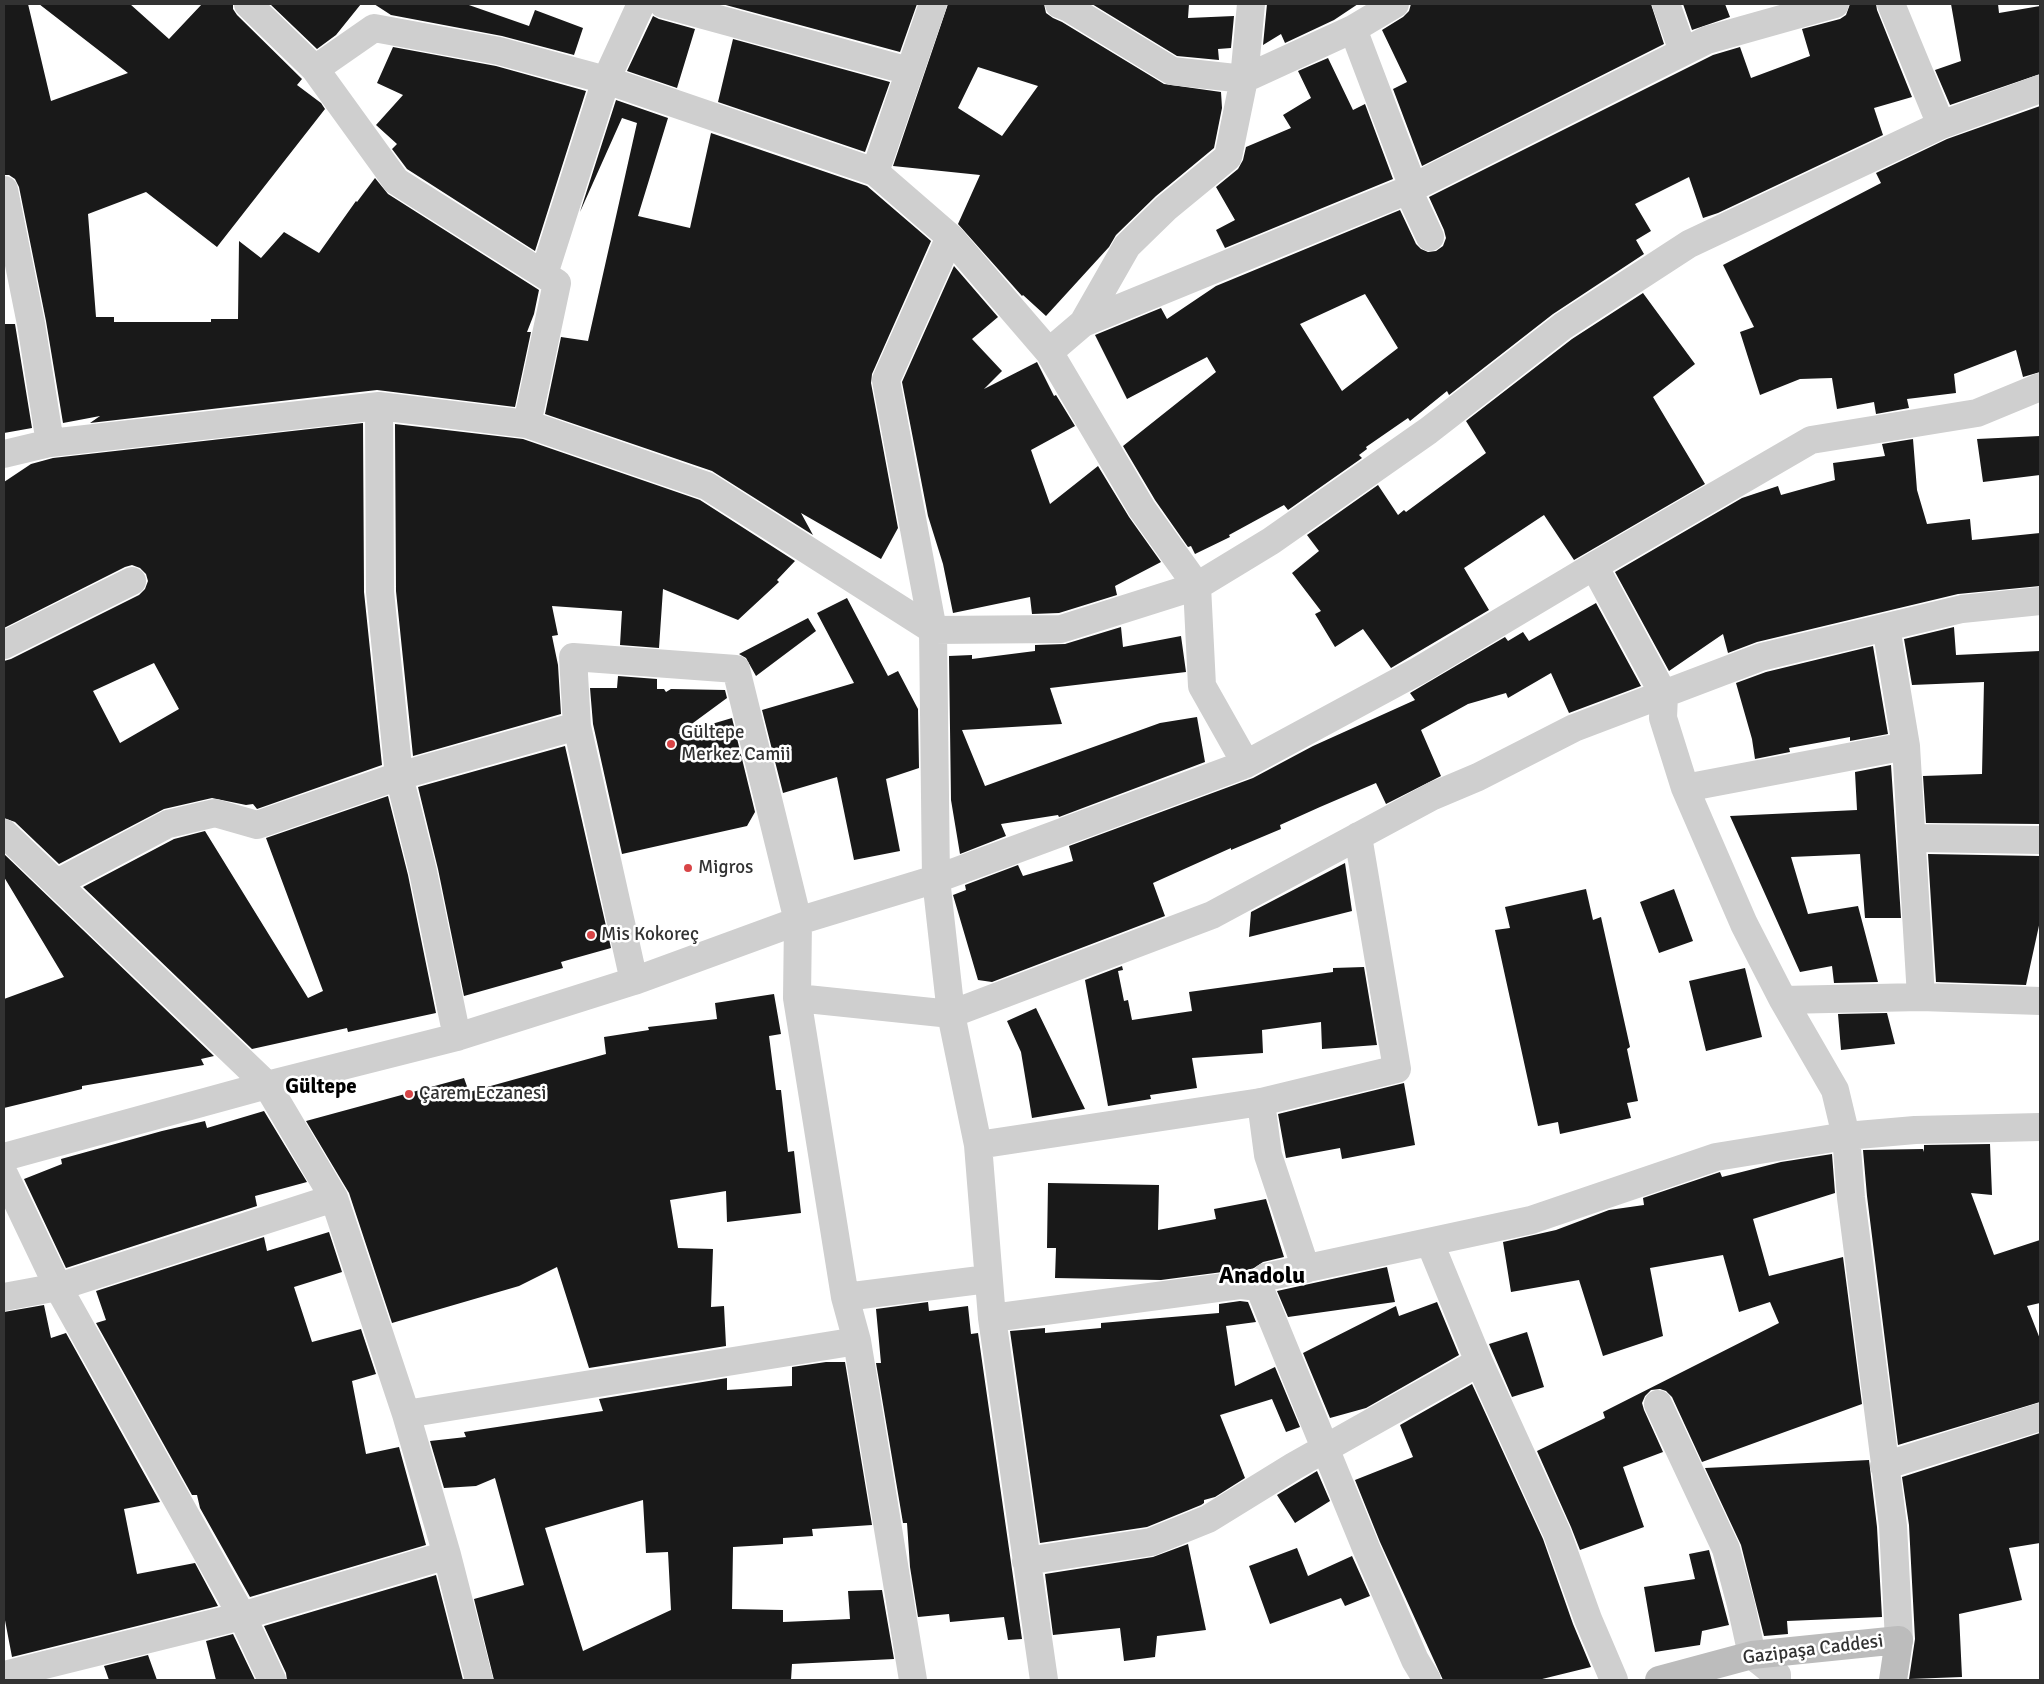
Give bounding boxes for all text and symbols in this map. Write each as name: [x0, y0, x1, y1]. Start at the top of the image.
place label: Gültepe Merkez Camii: [681, 722, 791, 766]
marker: Gültepe Merkez Camii: [665, 738, 677, 750]
place label: Migros: [698, 857, 753, 879]
marker: Migros: [682, 862, 694, 874]
place label: Mis Kokoreç: [601, 924, 699, 946]
marker: Mis Kokoreç: [585, 929, 597, 941]
district label: Gültepe: [285, 1074, 357, 1100]
place label: Çarem Eczanesi: [419, 1083, 546, 1105]
marker: Çarem Eczanesi: [403, 1088, 415, 1100]
district label: Anadolu: [1219, 1263, 1305, 1291]
street label: Gazipaşa Caddesi: [1741, 1630, 1885, 1670]

